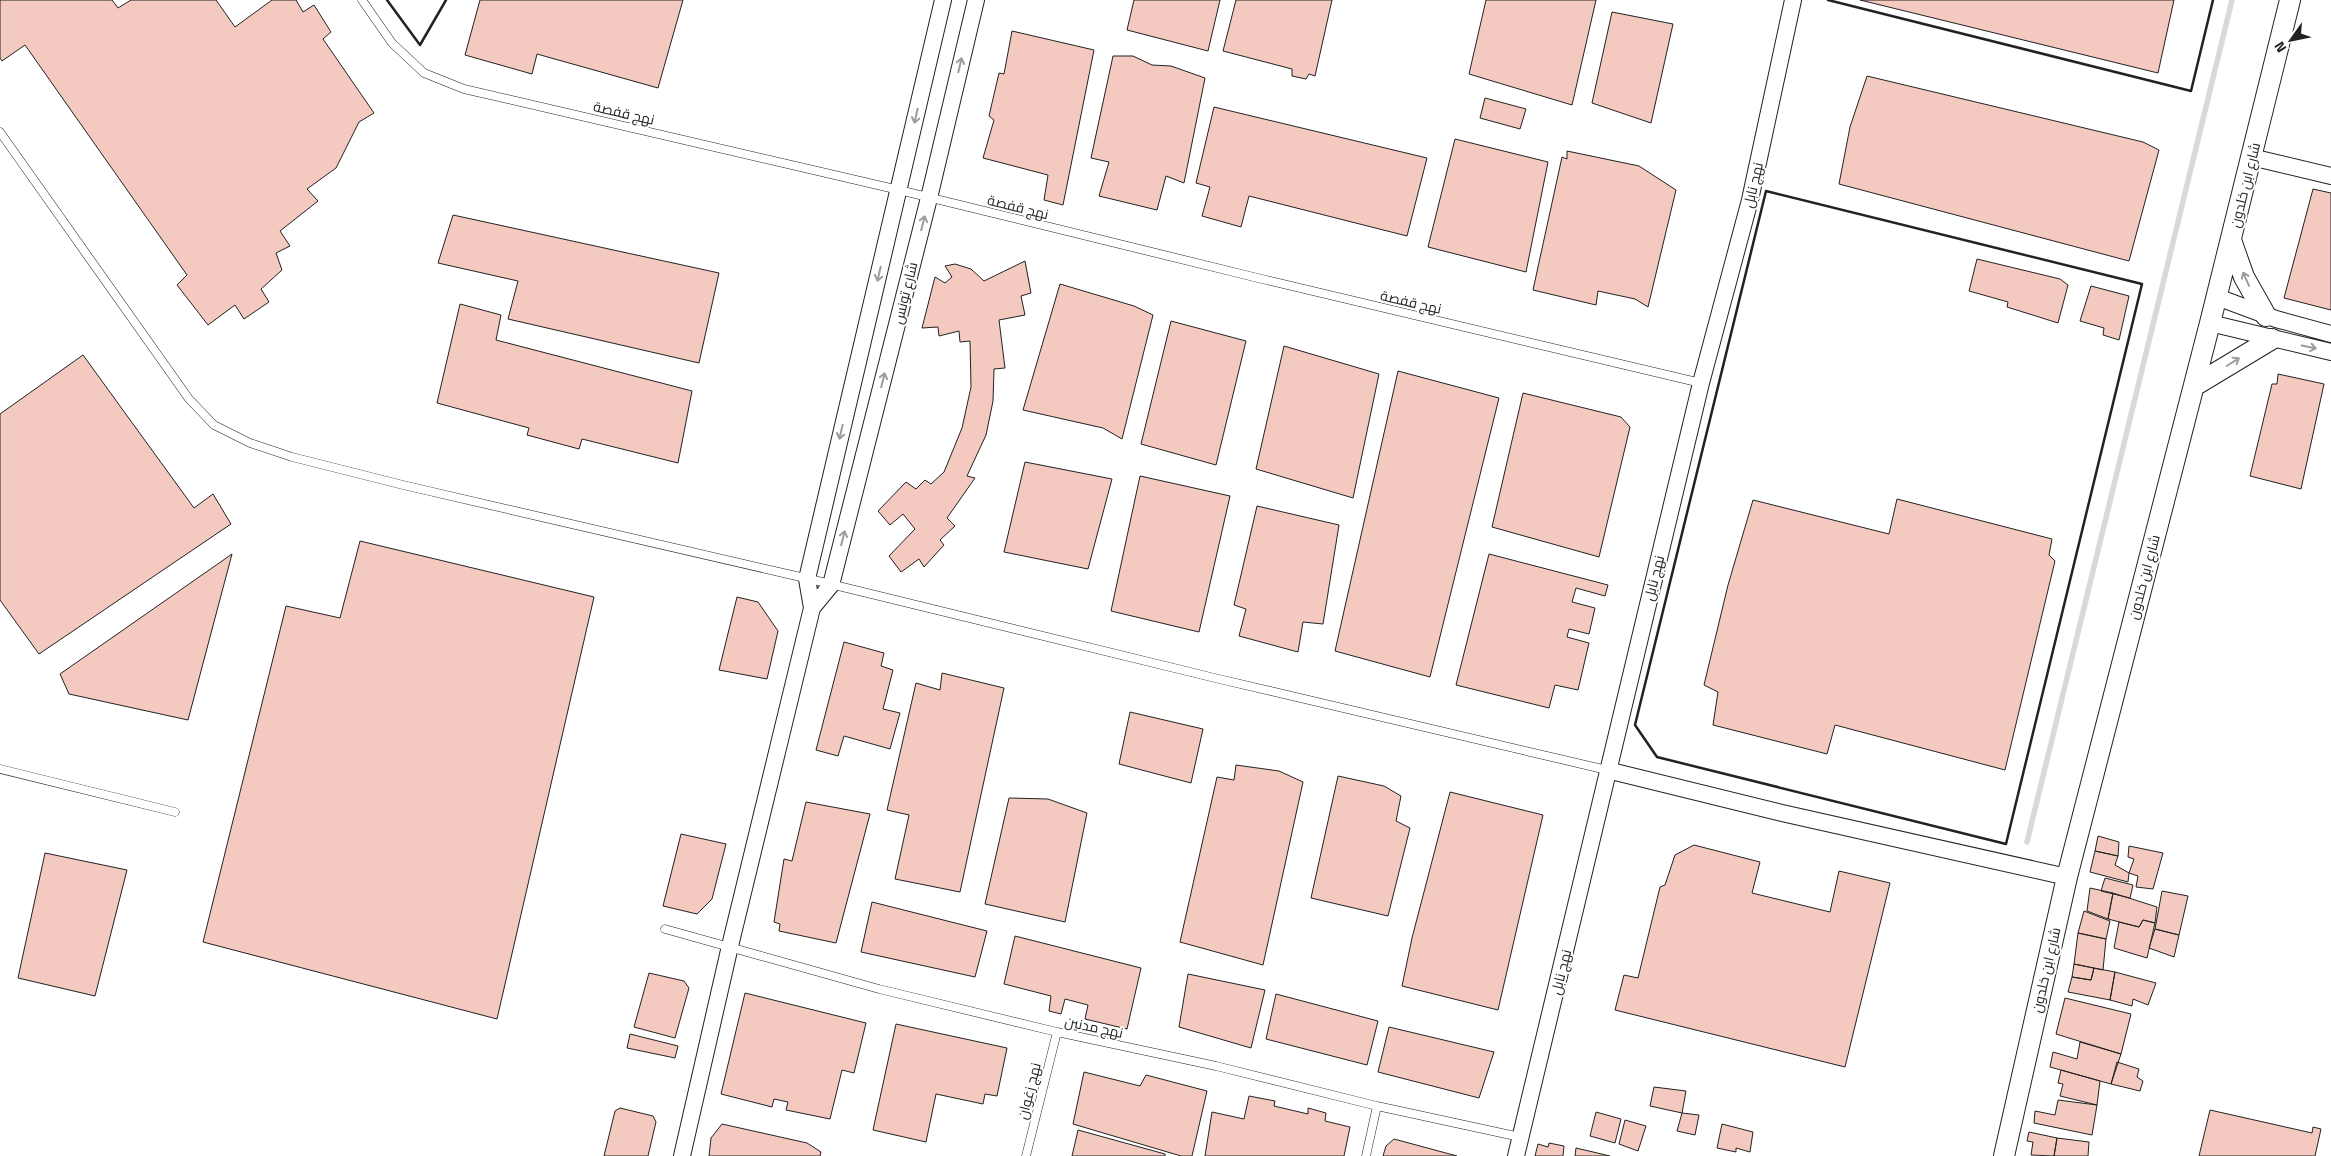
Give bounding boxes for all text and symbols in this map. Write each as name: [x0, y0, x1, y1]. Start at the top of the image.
north arrow: [2266, 15, 2316, 65]
text: N: [2268, 38, 2291, 57]
one-way arrow: [956, 57, 965, 73]
street label: نهج قفصة: [591, 95, 657, 130]
one-way arrow: [911, 107, 920, 123]
street label: شارع ابن خلدون: [2224, 140, 2265, 230]
street label: نهج نابل: [1737, 160, 1768, 210]
street label: نهج قفصة: [985, 189, 1051, 224]
one-way arrow: [918, 215, 928, 231]
street label: شارع تونس: [887, 260, 922, 326]
one-way arrow: [874, 265, 883, 281]
one-way arrow: [2240, 272, 2250, 287]
street label: نهج قفصة: [1378, 284, 1444, 319]
one-way arrow: [2300, 343, 2316, 352]
one-way arrow: [2225, 356, 2239, 366]
one-way arrow: [878, 373, 888, 389]
one-way arrow: [836, 423, 845, 439]
one-way arrow: [838, 530, 848, 546]
street label: شارع ابن خلدون: [2122, 532, 2165, 622]
street label: نهج نابل: [1638, 553, 1669, 603]
street label: شارع ابن خلدون: [2025, 925, 2066, 1015]
street label: نهج نابل: [1545, 947, 1576, 997]
street label: نهج مدنين: [1063, 1010, 1125, 1043]
street label: نهج زغوان: [1011, 1060, 1046, 1122]

